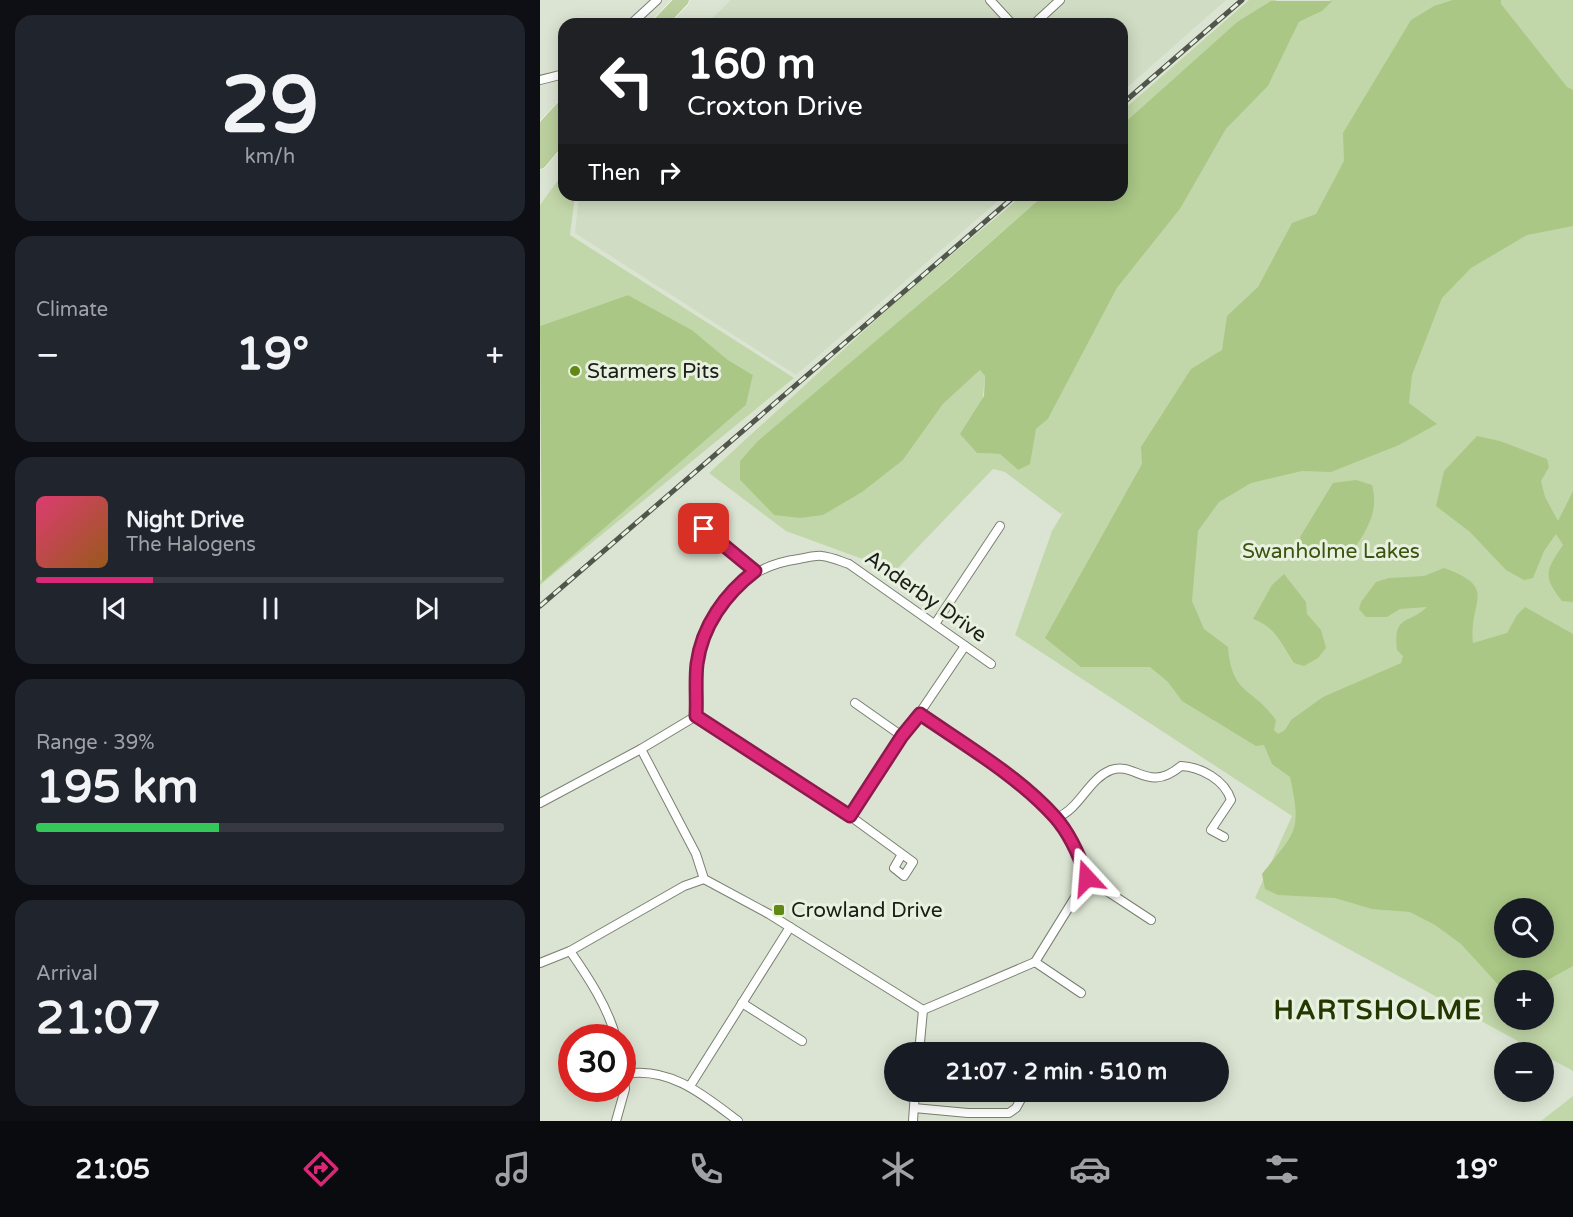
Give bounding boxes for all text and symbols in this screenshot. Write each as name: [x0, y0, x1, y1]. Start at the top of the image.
text: 160 m: [687, 39, 816, 90]
icon: left: [588, 42, 666, 120]
text: 29: [221, 59, 319, 153]
text: Croxton Drive: [687, 90, 863, 123]
text: km/h: [245, 145, 295, 169]
icon: right: [653, 156, 686, 189]
text: Then: [588, 160, 641, 186]
text: Climate: [36, 298, 108, 322]
text: 19°: [236, 328, 309, 382]
text: −: [36, 336, 60, 375]
text: +: [485, 336, 504, 375]
place label: Starmers Pits: [587, 359, 719, 384]
marker: Starmers Pits: [568, 364, 582, 378]
pin: [678, 503, 729, 554]
text: Night Drive: [126, 507, 244, 533]
icon: arrive: [687, 512, 720, 545]
text: The Halogens: [126, 533, 256, 557]
park label: Swanholme Lakes: [1242, 539, 1420, 564]
street label: Anderby Drive: [860, 545, 992, 648]
icon: previous: [98, 592, 131, 625]
icon: pause: [254, 592, 287, 625]
icon: next: [410, 592, 443, 625]
text: Range · 39%: [36, 731, 155, 755]
text: 195 km: [36, 761, 198, 815]
position arrow: [1055, 846, 1119, 910]
place label: Crowland Drive: [791, 898, 943, 923]
map controls: [1494, 898, 1554, 1102]
button: search: [1494, 898, 1554, 958]
marker: Crowland Drive: [772, 903, 786, 917]
text: Arrival: [36, 962, 98, 986]
button: +: [1494, 970, 1554, 1030]
text: 21:07: [36, 992, 161, 1046]
district label: HARTSHOLME: [1274, 994, 1483, 1027]
speed limit sign: 30: [558, 1024, 636, 1102]
button: −: [1494, 1042, 1554, 1102]
text: 21:07 · 2 min · 510 m: [946, 1059, 1167, 1085]
icon: directions: [300, 1148, 342, 1190]
icon: music: [492, 1148, 534, 1190]
icon: phone: [685, 1148, 727, 1190]
icon: climate: [877, 1148, 919, 1190]
icon: car: [1069, 1148, 1111, 1190]
icon: filters: [1261, 1148, 1303, 1190]
text: 21:05: [75, 1153, 150, 1186]
text: 19°: [1454, 1153, 1498, 1186]

